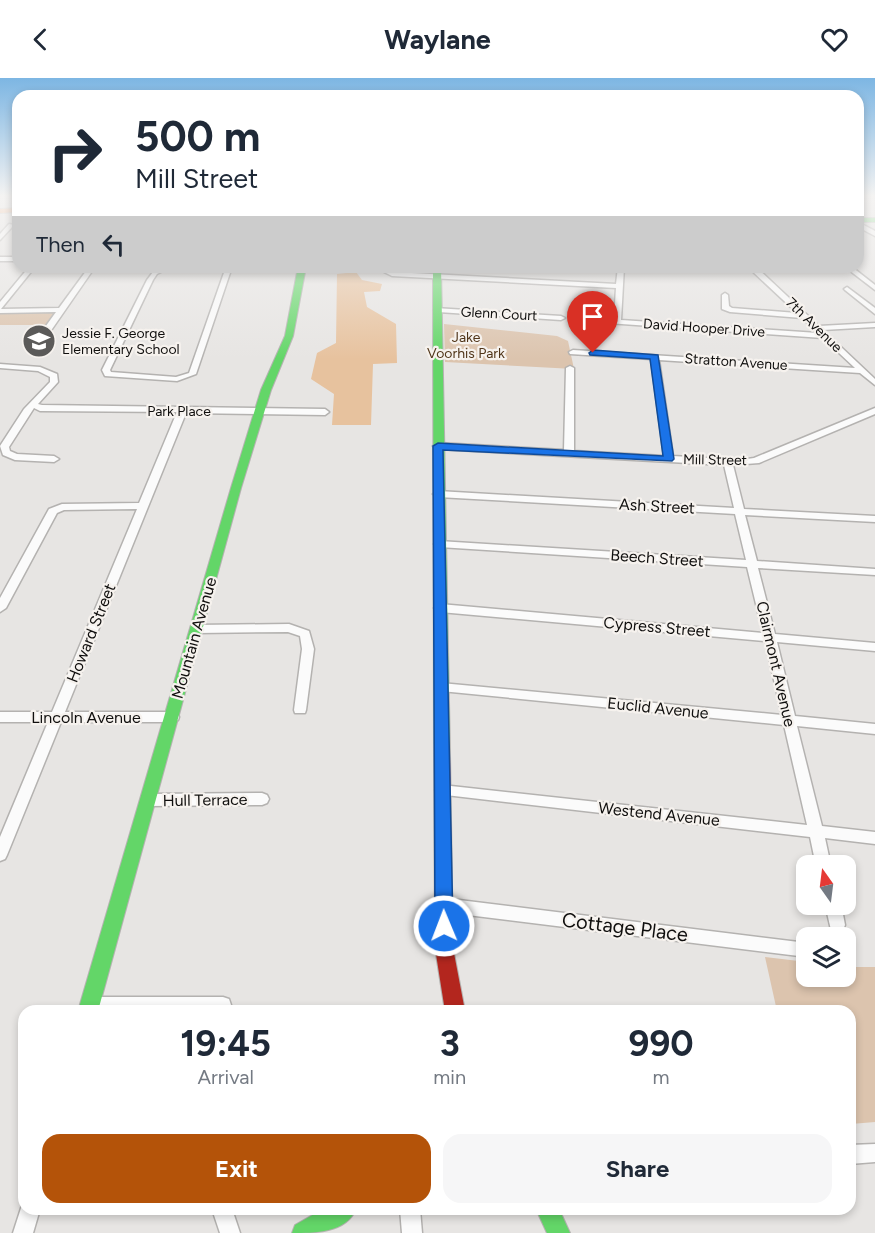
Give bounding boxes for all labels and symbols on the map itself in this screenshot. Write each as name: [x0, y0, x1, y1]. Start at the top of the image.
pin: [567, 291, 618, 353]
street label: 7th Avenue: [782, 294, 846, 356]
street label: Glenn Court: [460, 304, 538, 324]
street label: David Hooper Drive: [643, 315, 766, 341]
school or university icon: Jessie F. George Elementary School: [21, 323, 57, 359]
place label: Jessie F. George Elementary School: [62, 325, 180, 358]
park label: Jake Voorhis Park: [427, 329, 505, 362]
street label: Stratton Avenue: [684, 350, 788, 374]
street label: Park Place: [147, 403, 211, 420]
street label: Mill Street: [683, 451, 747, 469]
street label: Ash Street: [619, 495, 695, 517]
street label: Beech Street: [610, 545, 704, 571]
street label: Mountain Avenue: [168, 575, 221, 701]
street label: Howard Street: [62, 581, 120, 685]
street label: Clairmont Avenue: [752, 599, 800, 729]
street label: Cypress Street: [603, 613, 711, 641]
street label: Euclid Avenue: [606, 693, 710, 723]
street label: Lincoln Avenue: [31, 708, 141, 727]
street label: Hull Terrace: [162, 790, 248, 810]
street label: Westend Avenue: [597, 798, 721, 830]
north arrow: [796, 855, 856, 915]
position arrow: [412, 894, 476, 958]
street label: Cottage Place: [561, 907, 689, 947]

